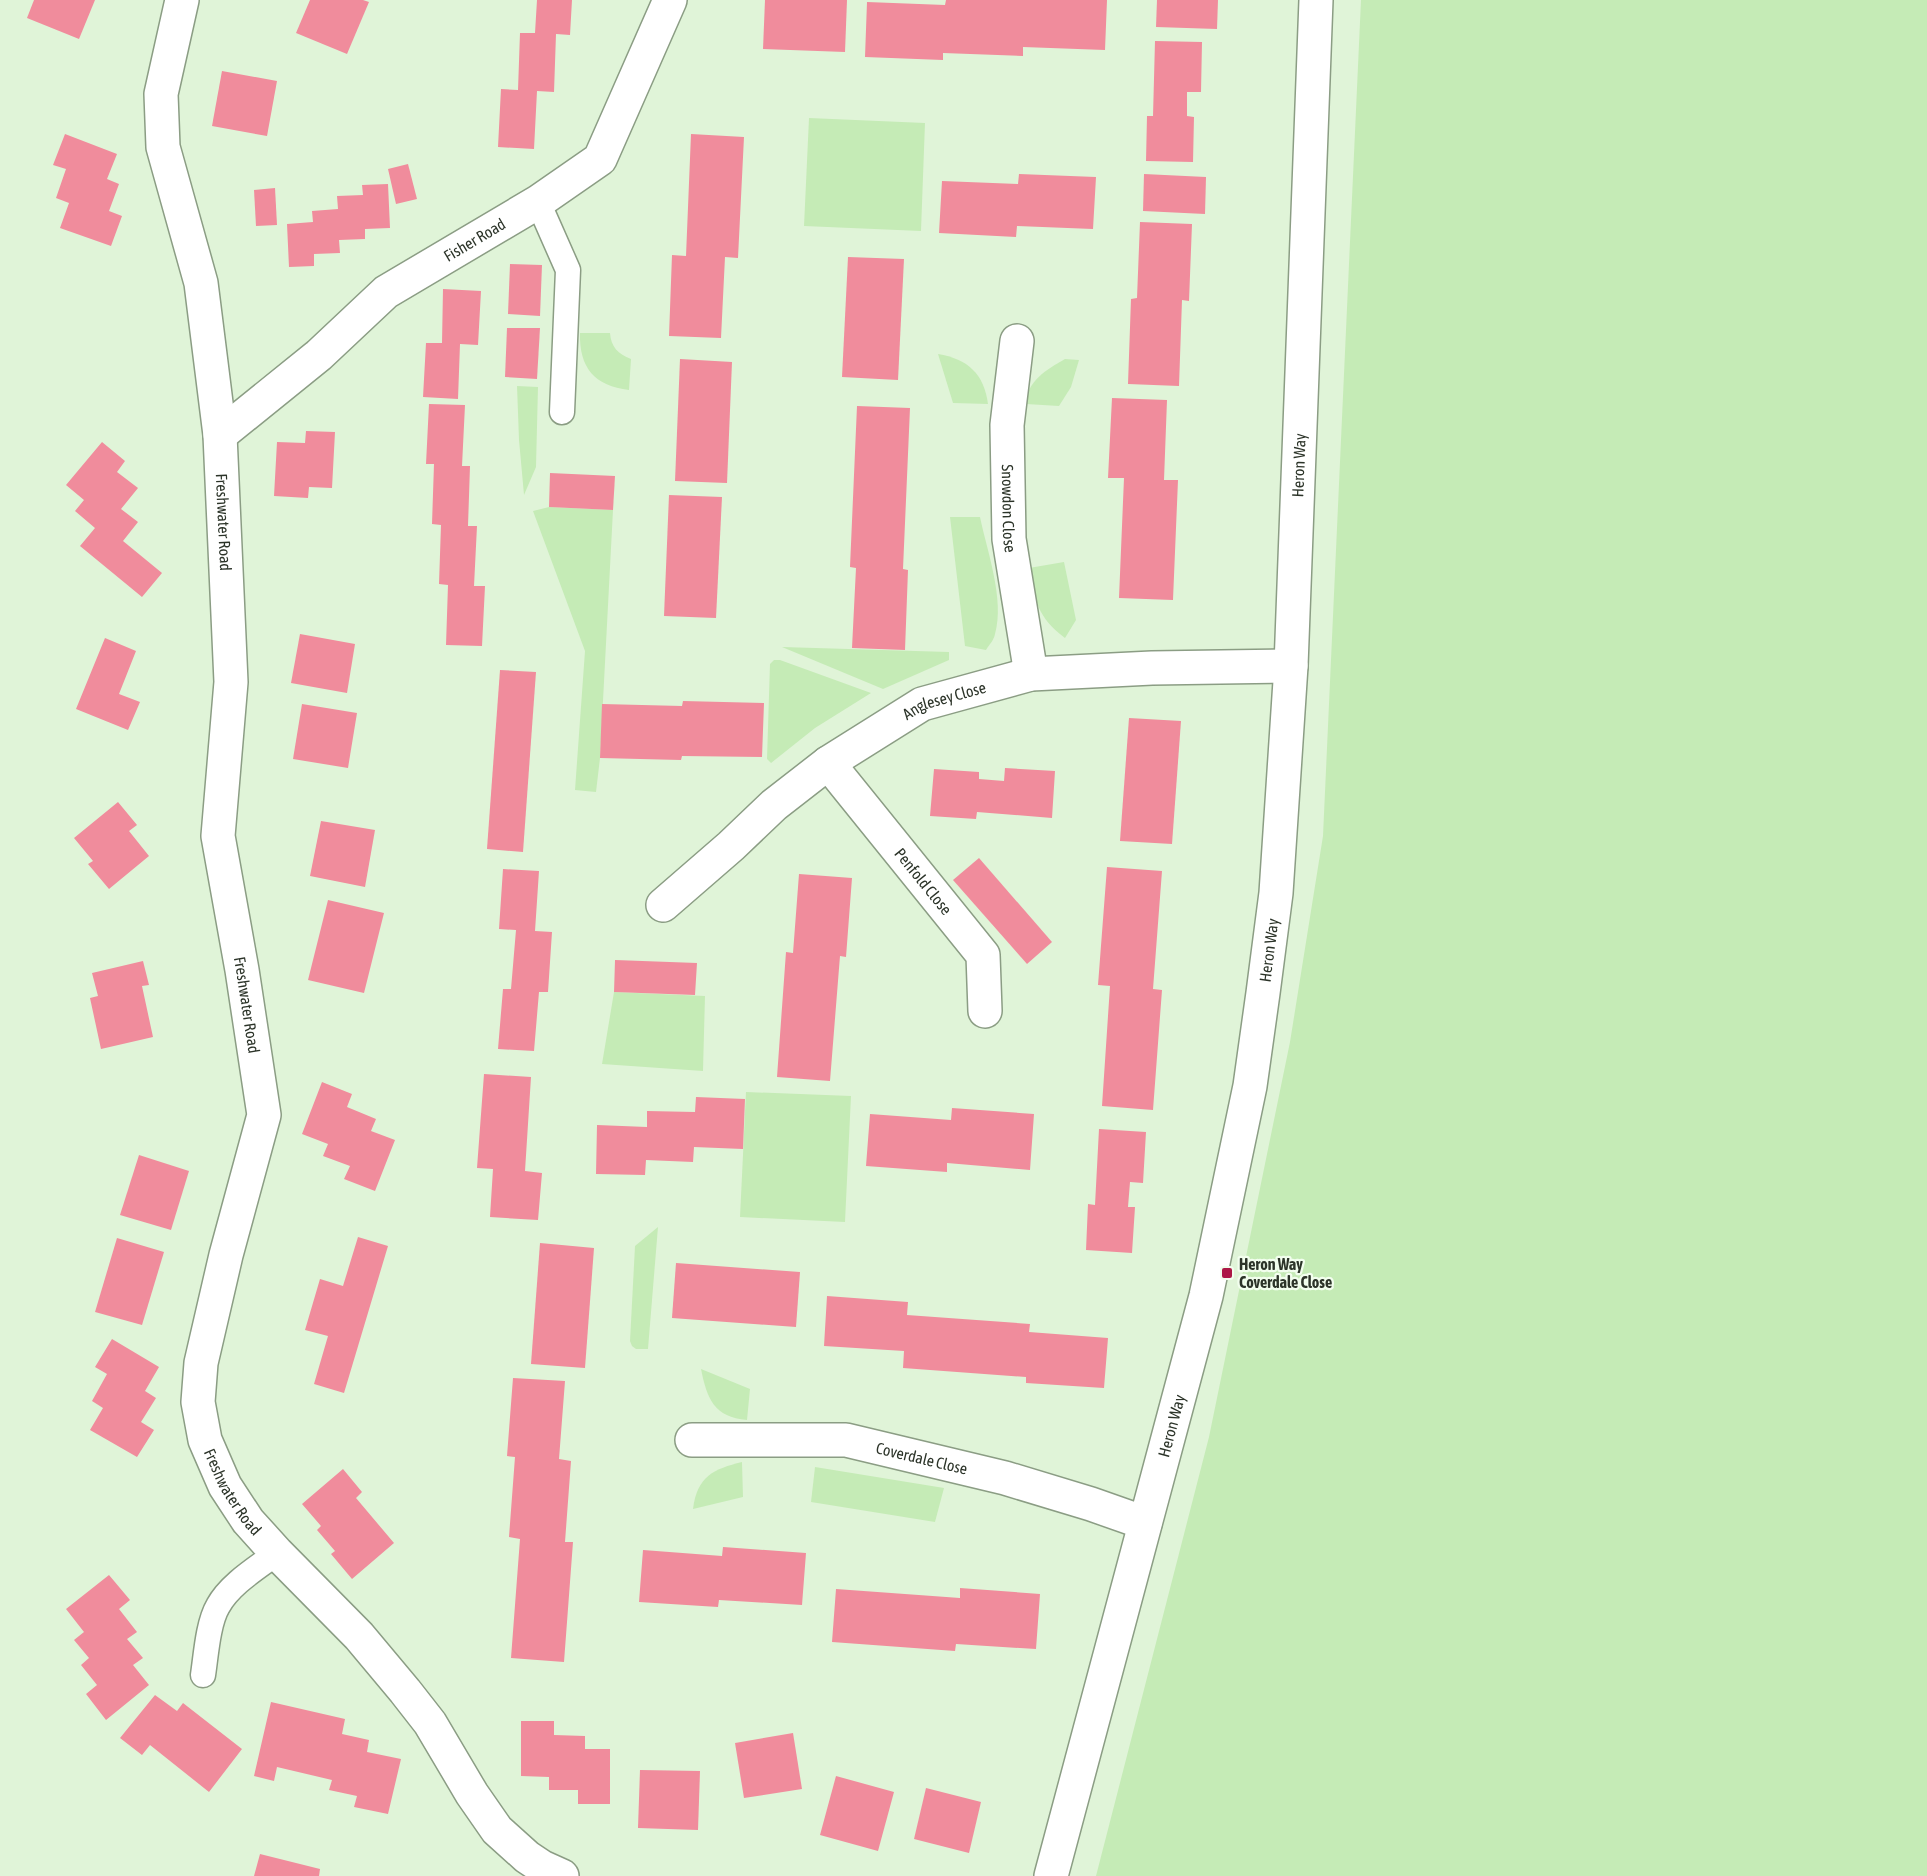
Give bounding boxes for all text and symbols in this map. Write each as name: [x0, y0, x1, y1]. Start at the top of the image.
street label: Fisher Road: [440, 214, 508, 265]
street label: Heron Way: [1288, 433, 1310, 498]
street label: Snowdon Close: [999, 464, 1020, 554]
street label: Freshwater Road: [213, 473, 235, 571]
street label: Anglesey Close: [899, 678, 988, 723]
street label: Penfold Close: [891, 844, 956, 918]
street label: Heron Way: [1256, 917, 1283, 983]
street label: Freshwater Road: [231, 955, 264, 1055]
place label: Heron Way Coverdale Close: [1239, 1255, 1332, 1291]
marker: Heron Way Coverdale Close: [1220, 1266, 1234, 1280]
street label: Heron Way: [1154, 1392, 1189, 1459]
street label: Coverdale Close: [874, 1439, 969, 1478]
street label: Freshwater Road: [201, 1446, 265, 1539]

